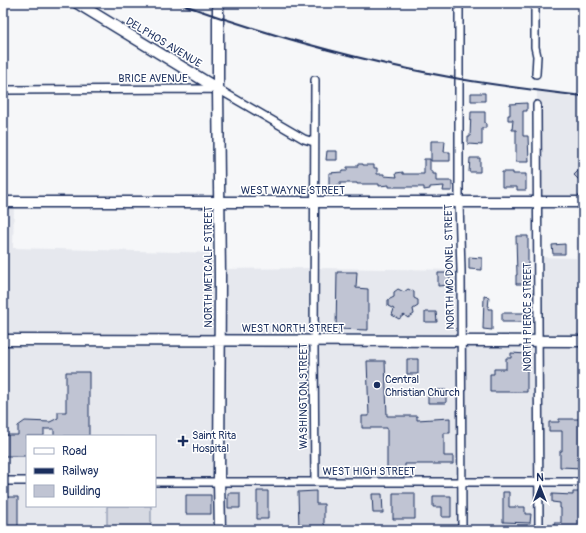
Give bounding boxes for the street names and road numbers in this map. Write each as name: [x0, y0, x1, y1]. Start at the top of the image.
street label: DELPHOS AVENUE: [123, 15, 204, 70]
street label: BRICE AVENUE: [118, 72, 188, 85]
street label: WEST WAYNE STREET: [241, 184, 345, 197]
street label: NORTH MC DONEL STREET: [442, 204, 457, 330]
street label: NORTH METCALF STREET: [202, 206, 215, 328]
street label: NORTH PIERCE STREET: [521, 263, 534, 371]
street label: WEST NORTH STREET: [242, 322, 344, 335]
street label: WASHINGTON STREET: [297, 343, 310, 449]
street label: WEST HIGH STREET: [323, 465, 415, 478]

